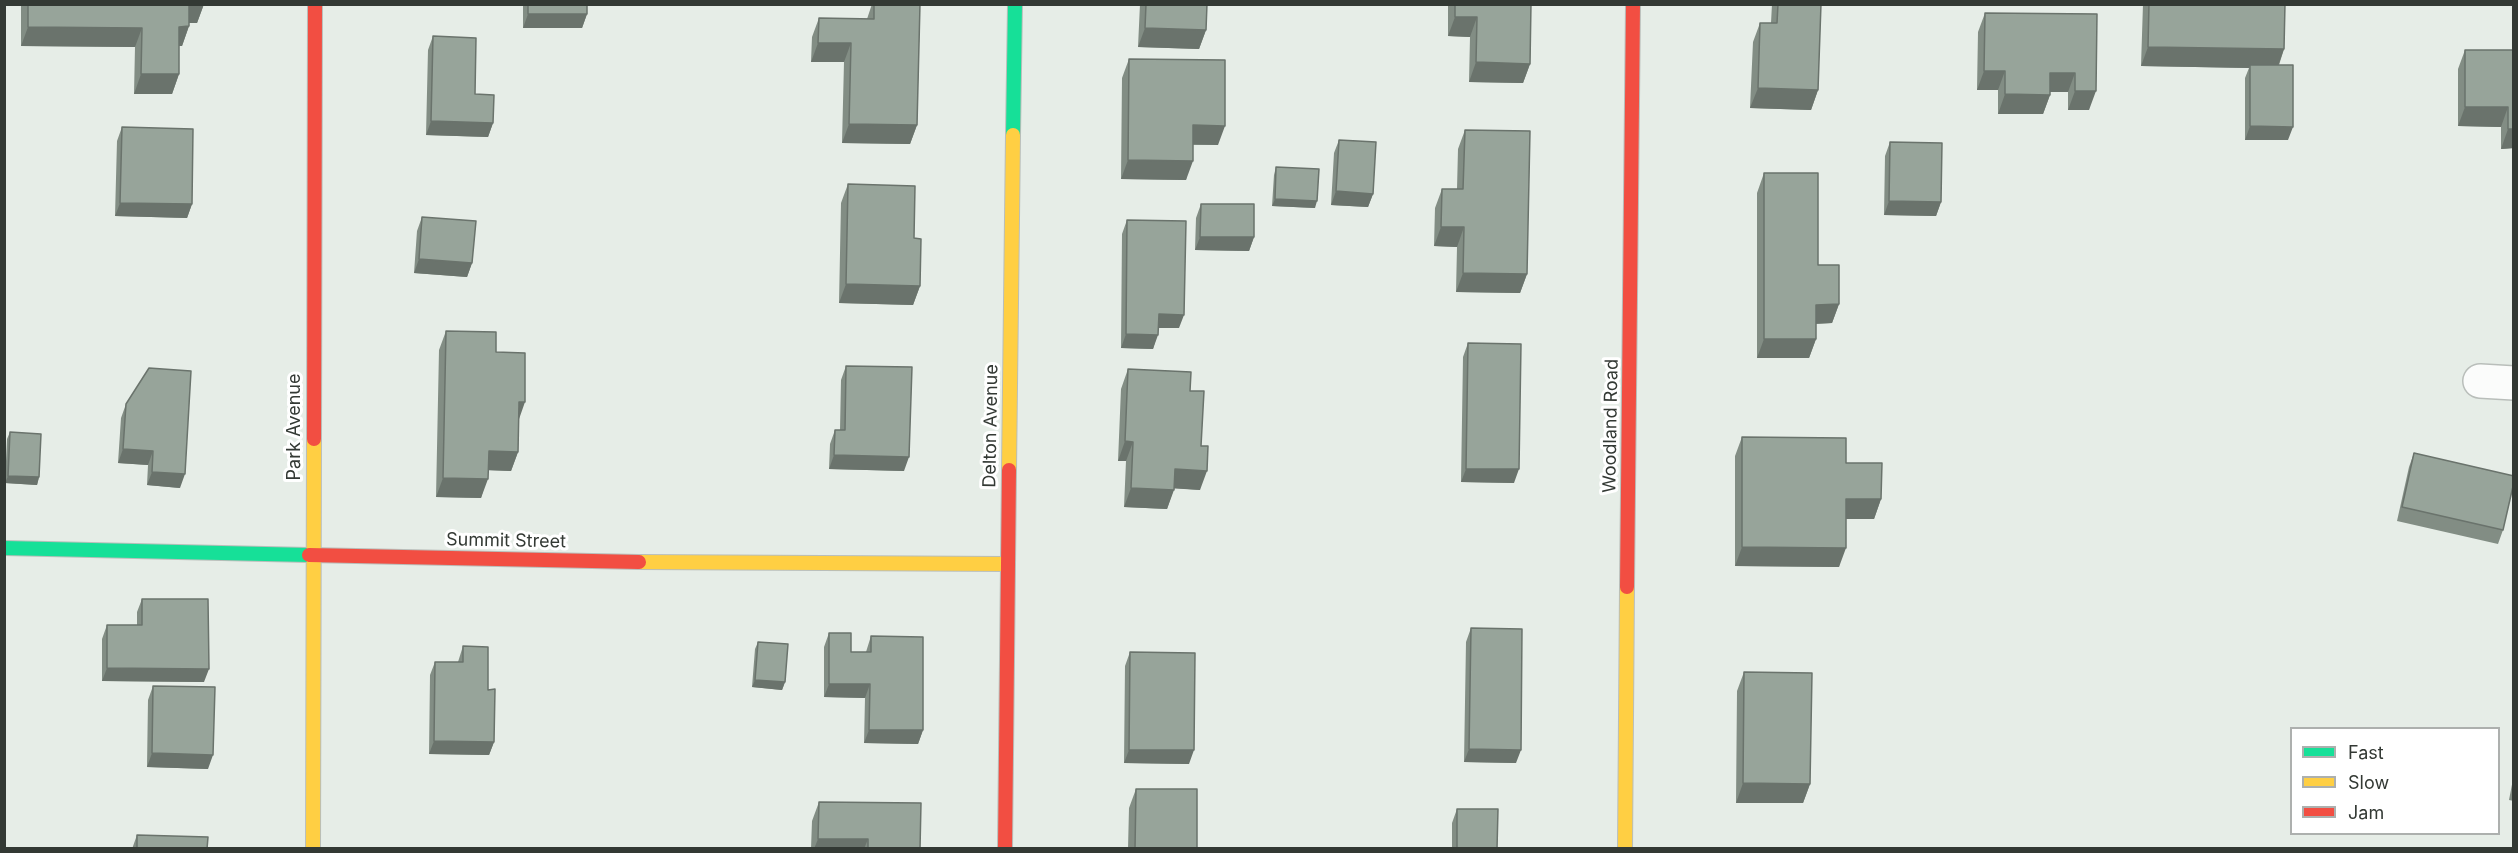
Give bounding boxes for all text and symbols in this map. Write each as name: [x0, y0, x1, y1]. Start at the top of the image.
street label: Woodland Road: [1599, 359, 1623, 493]
street label: Delton Avenue: [979, 364, 1003, 488]
street label: Park Avenue: [284, 374, 306, 480]
street label: Summit Street: [446, 529, 566, 553]
legend: [2290, 727, 2500, 835]
text: Fast: [2348, 742, 2384, 763]
text: Slow: [2348, 772, 2389, 793]
text: Jam: [2348, 802, 2384, 823]

